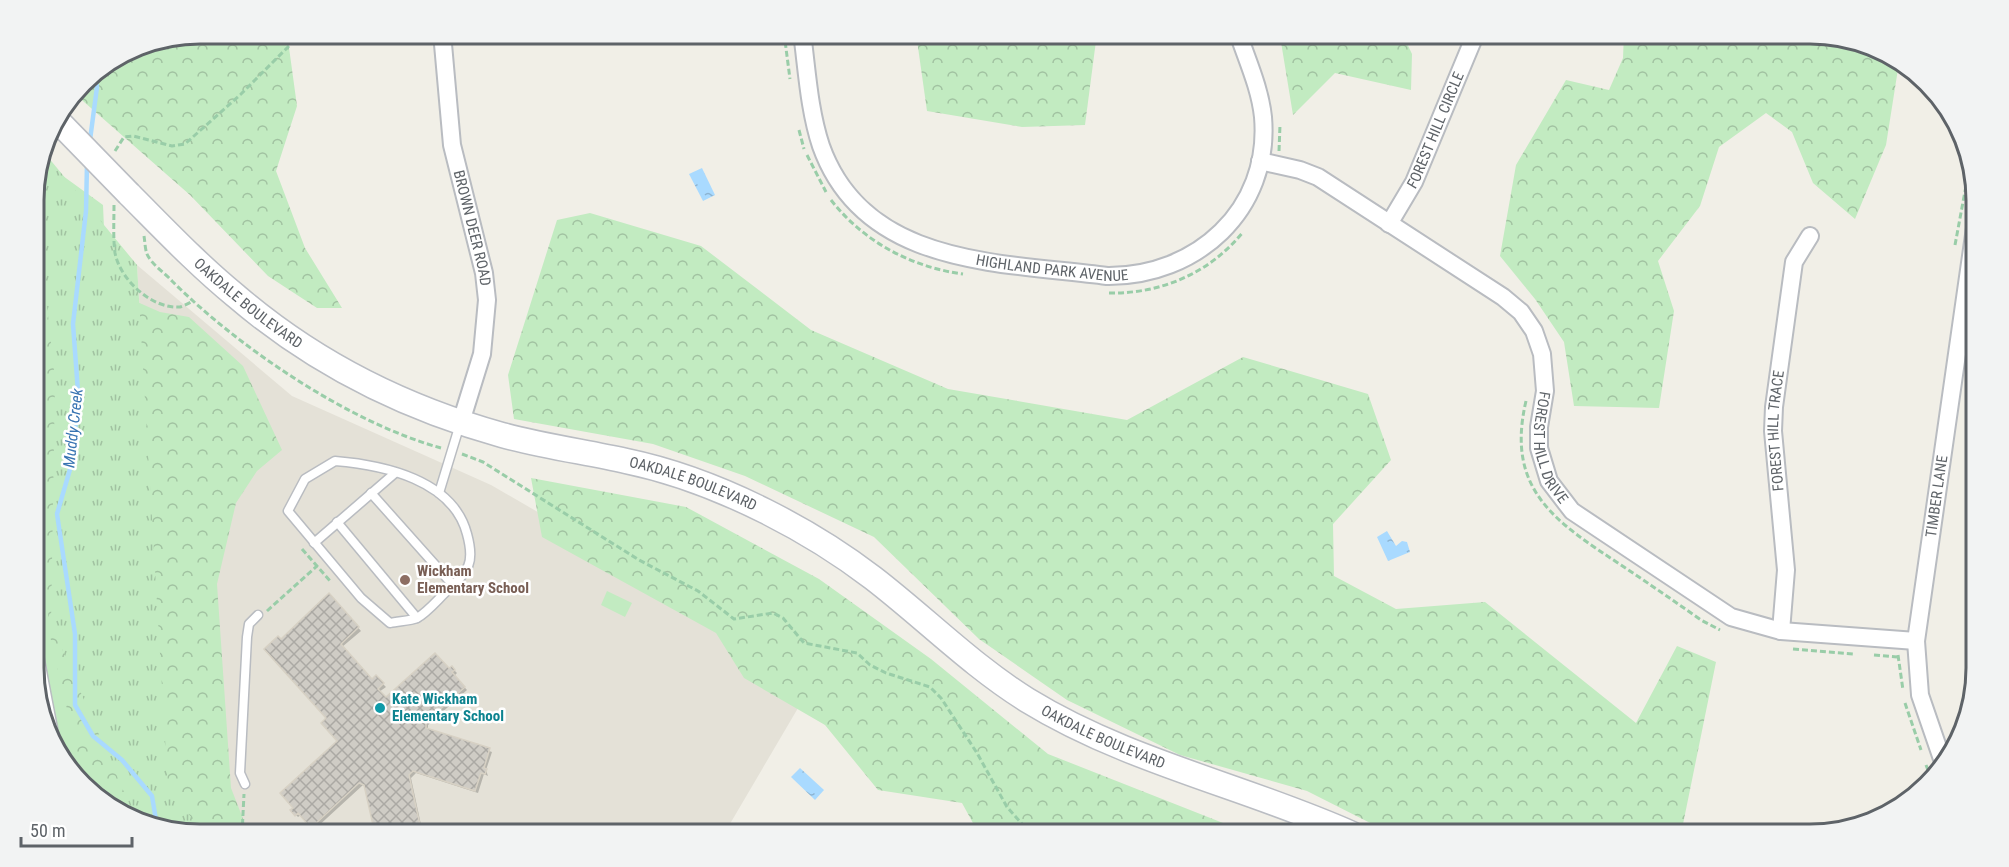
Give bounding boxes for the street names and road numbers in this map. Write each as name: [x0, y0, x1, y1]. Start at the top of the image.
street label: FOREST HILL CIRCLE: [1403, 69, 1468, 192]
street label: BROWN DEER ROAD: [450, 168, 494, 287]
street label: HIGHLAND PARK AVENUE: [975, 251, 1129, 285]
street label: OAKDALE BOULEVARD: [190, 254, 306, 352]
street label: FOREST HILL TRACE: [1764, 369, 1788, 492]
street label: FOREST HILL DRIVE: [1530, 390, 1572, 507]
street label: OAKDALE BOULEVARD: [628, 453, 760, 515]
street label: TIMBER LANE: [1922, 454, 1951, 539]
street label: OAKDALE BOULEVARD: [1038, 701, 1168, 772]

